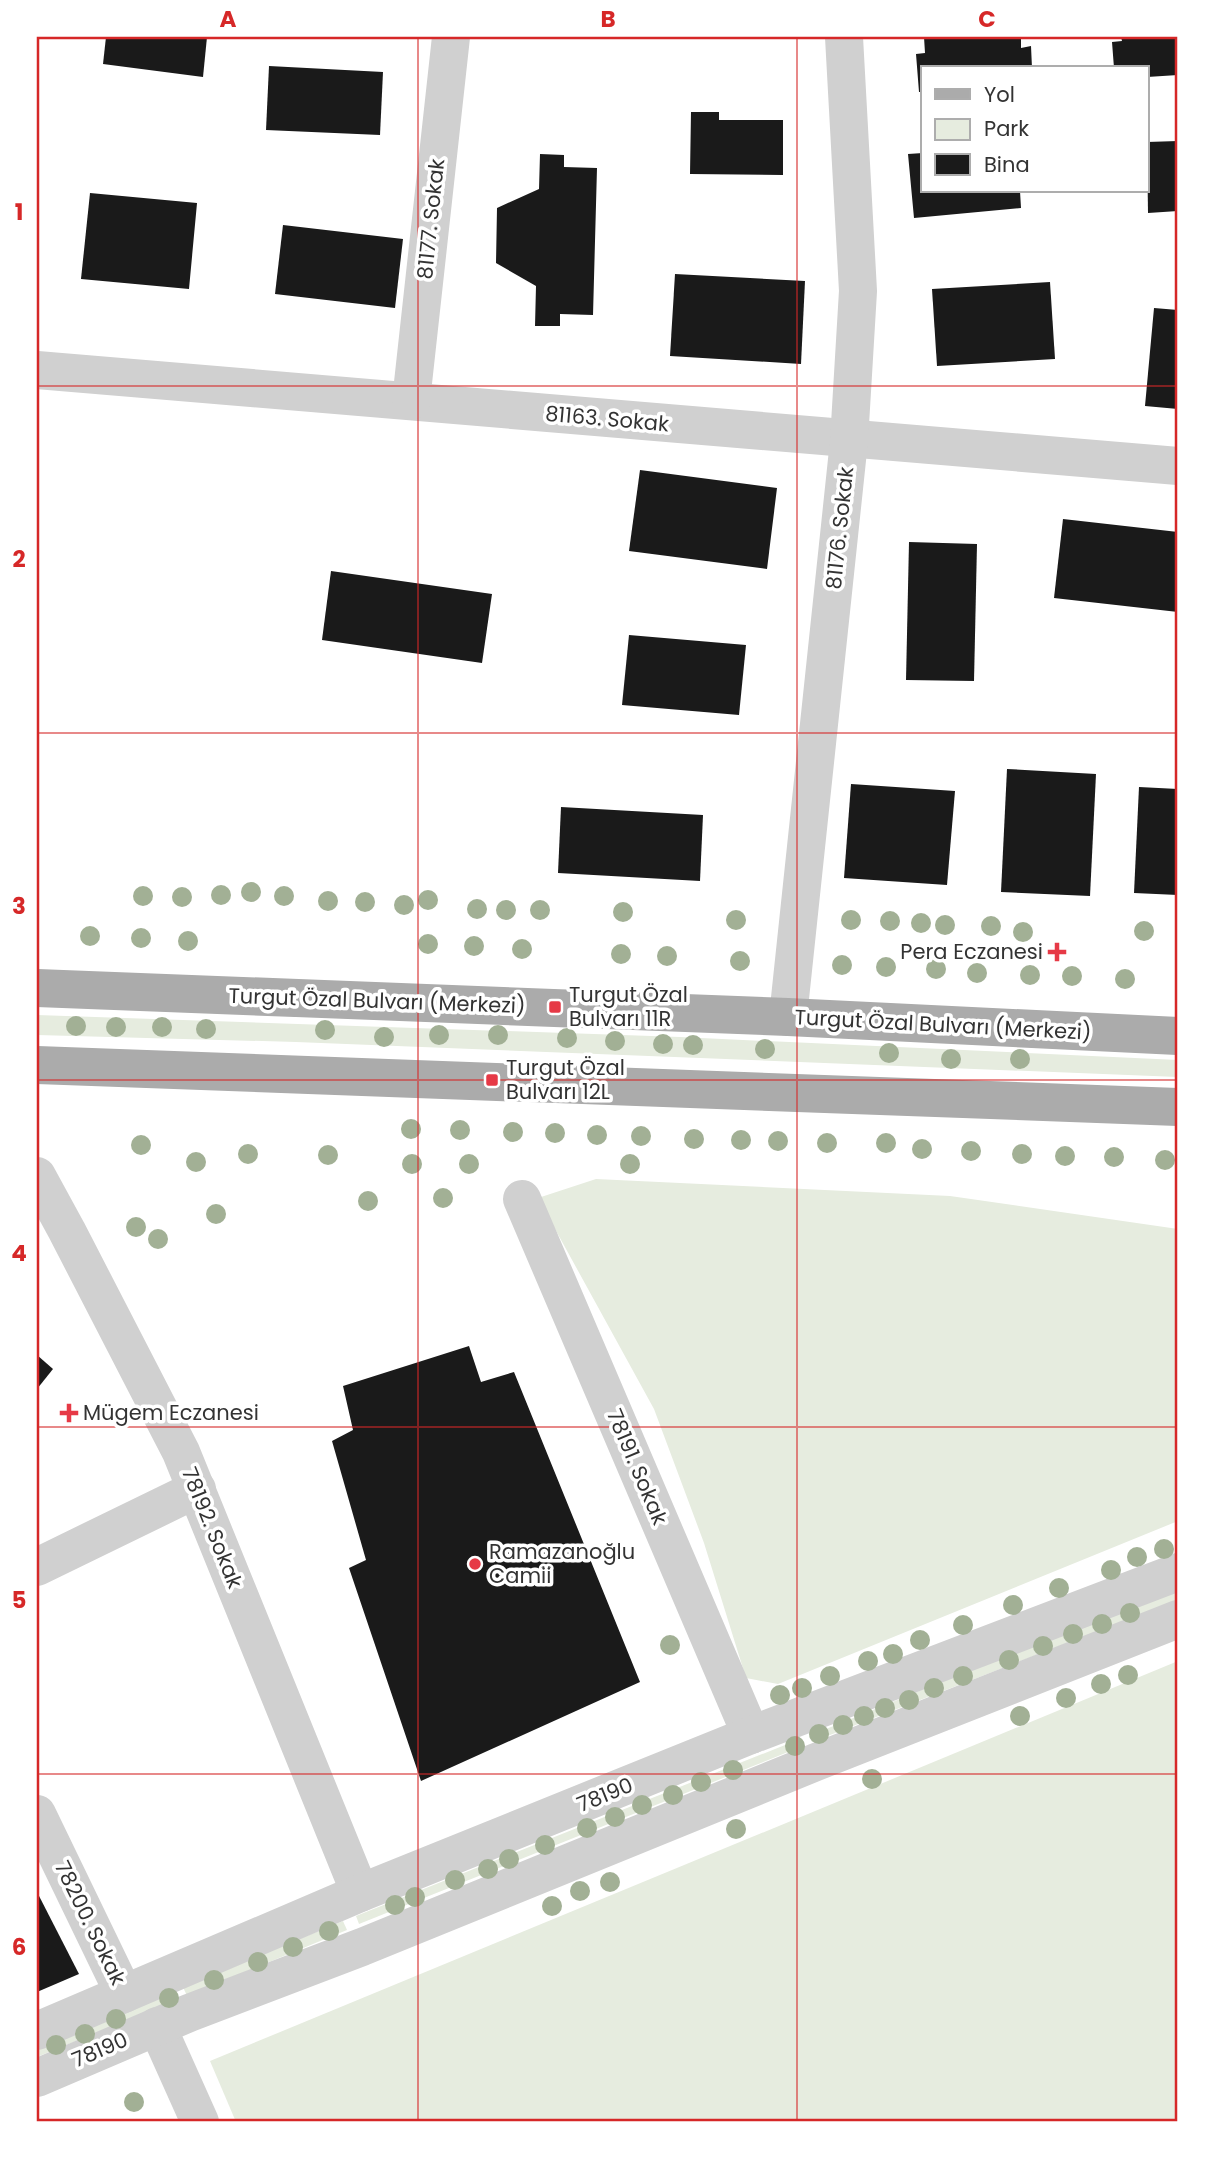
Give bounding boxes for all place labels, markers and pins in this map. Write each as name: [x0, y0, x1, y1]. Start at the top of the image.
place label: Pera Eczanesi: [900, 937, 1043, 966]
marker: Pera Eczanesi: [1049, 944, 1065, 960]
place label: Turgut Özal Bulvarı 11R: [569, 980, 688, 1033]
marker: Turgut Özal Bulvarı 11R: [547, 999, 563, 1015]
place label: Turgut Özal Bulvarı 12L: [506, 1053, 625, 1106]
marker: Turgut Özal Bulvarı 12L: [484, 1072, 500, 1088]
place label: Mügem Eczanesi: [83, 1398, 259, 1427]
marker: Mügem Eczanesi: [61, 1405, 77, 1421]
place label: Ramazanoğlu Camii: [489, 1537, 635, 1590]
marker: Ramazanoğlu Camii: [467, 1556, 483, 1572]

